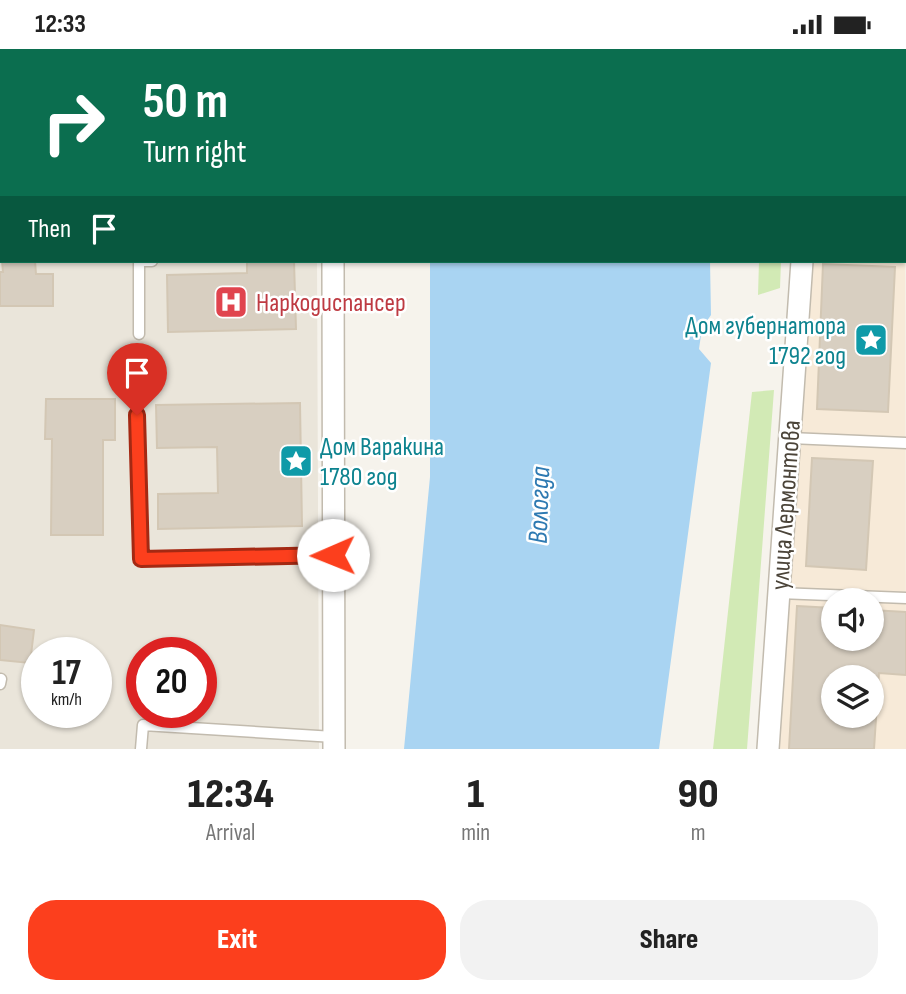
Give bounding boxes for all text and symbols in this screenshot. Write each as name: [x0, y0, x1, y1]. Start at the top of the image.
text: 12:33: [35, 9, 86, 40]
text: 50 m: [143, 73, 228, 132]
icon: right: [28, 77, 119, 168]
text: Turn right: [143, 133, 247, 172]
icon: arrive: [85, 210, 123, 248]
text: Then: [28, 214, 71, 245]
hospital icon: Наркодиспансер: [212, 283, 250, 321]
place label: Наркодиспансер: [256, 288, 406, 319]
place label: Дом губернатора 1792 год: [685, 311, 846, 372]
place icon: Дом губернатора 1792 год: [852, 321, 890, 359]
pin: [107, 343, 167, 415]
icon: arrive: [118, 354, 156, 392]
street label: улица Лермонтова: [765, 419, 808, 591]
place label: Дом Варакина 1780 год: [320, 432, 444, 493]
place icon: Дом Варакина 1780 год: [277, 442, 315, 480]
water label: Вологда: [522, 465, 557, 544]
position arrow: [296, 518, 370, 592]
map controls: [821, 588, 884, 728]
button: sound: [821, 588, 884, 651]
speed limit sign: 20: [126, 637, 217, 728]
text: 17: [52, 652, 81, 695]
button: layers: [821, 665, 884, 728]
text: km/h: [51, 689, 82, 710]
text: 12:34: [187, 769, 274, 820]
text: 1: [467, 769, 484, 820]
text: 90: [678, 769, 719, 820]
text: Arrival: [206, 819, 255, 847]
text: min: [461, 819, 490, 847]
text: m: [691, 819, 705, 847]
button: Exit: [28, 900, 446, 980]
button: Share: [460, 900, 878, 980]

